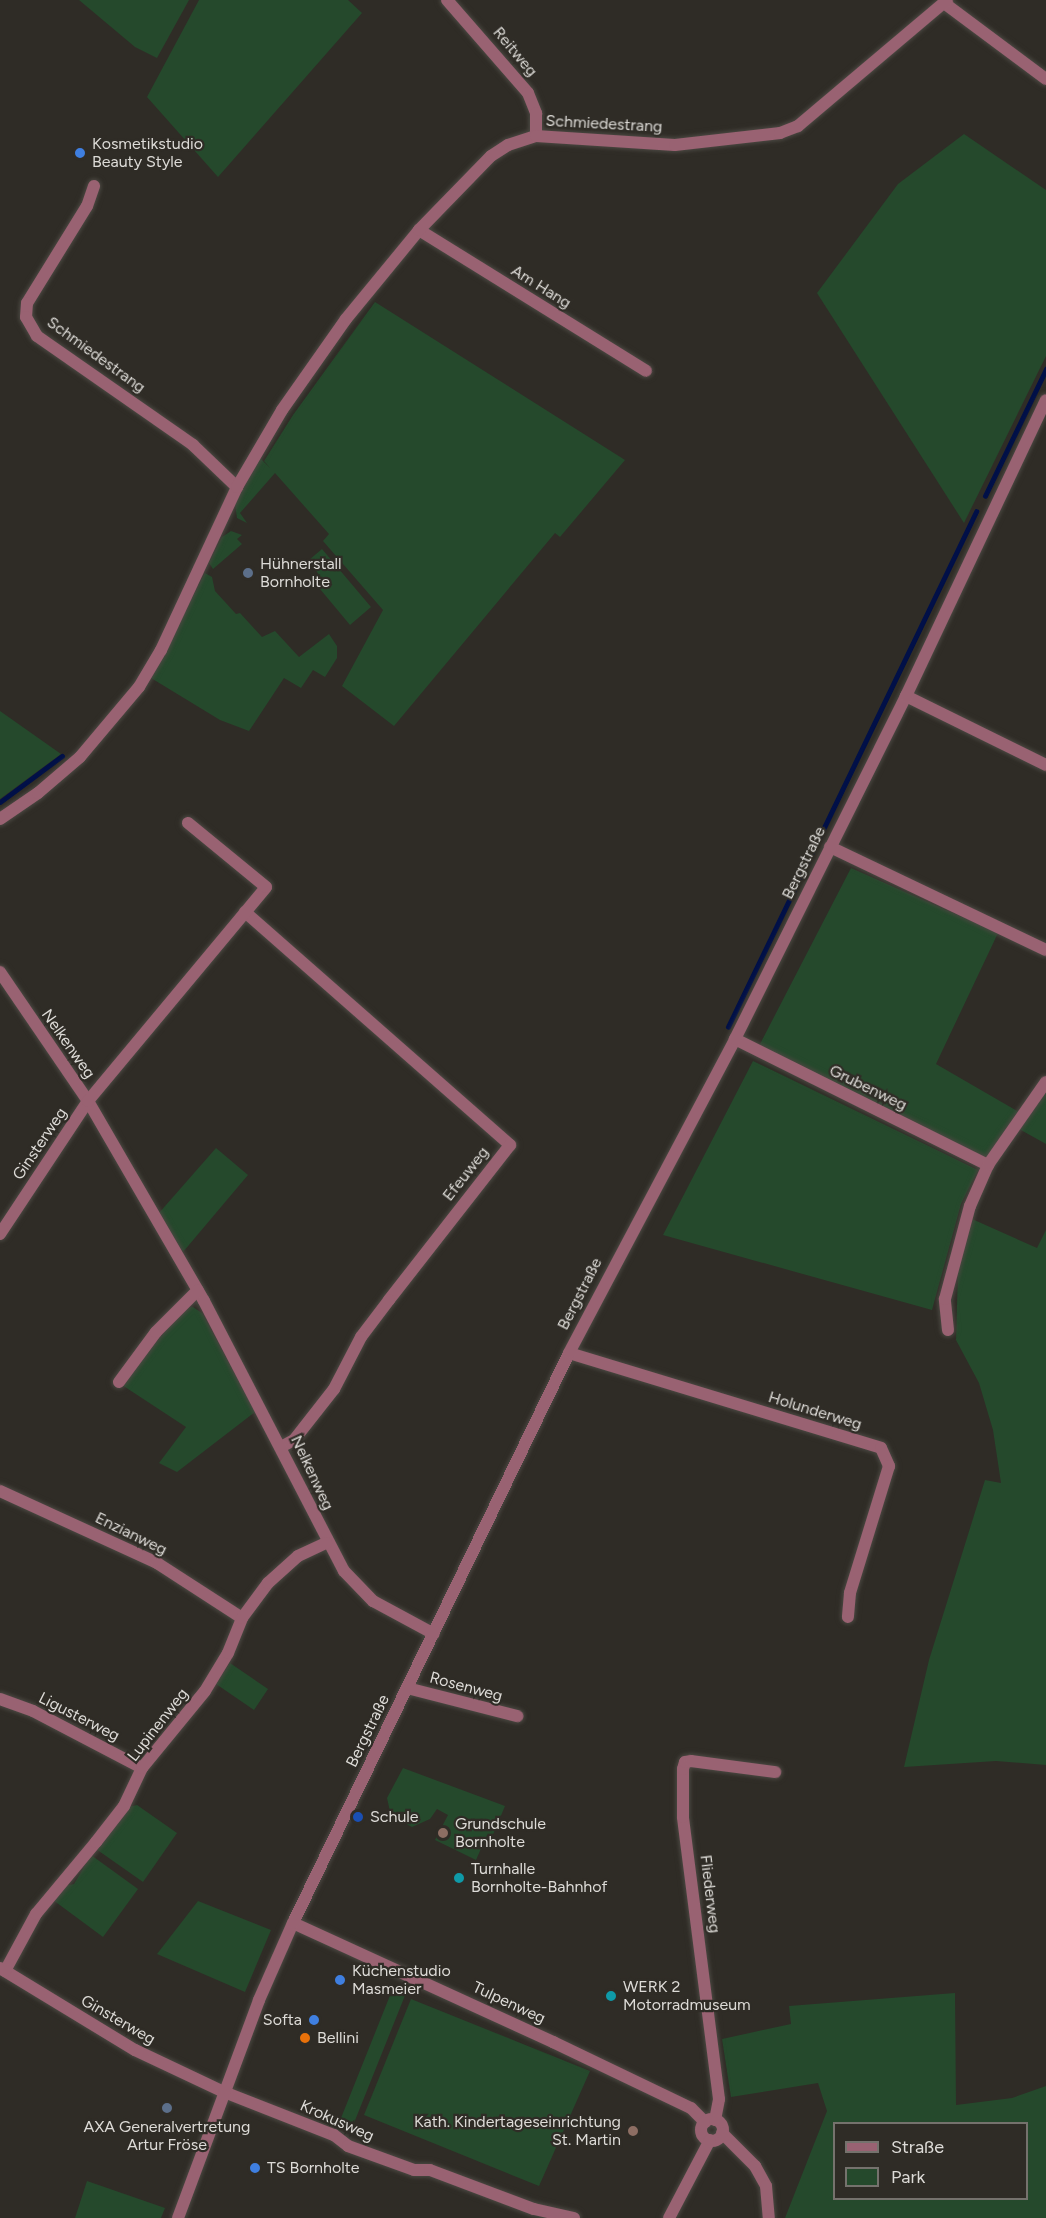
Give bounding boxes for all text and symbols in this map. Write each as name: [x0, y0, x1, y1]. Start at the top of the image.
street label: Reitweg: [489, 23, 541, 81]
street label: Schmiedestrang: [545, 111, 663, 137]
place label: Kosmetikstudio Beauty Style: [92, 134, 203, 172]
marker: Kosmetikstudio Beauty Style: [73, 146, 87, 160]
street label: Am Hang: [508, 261, 574, 313]
street label: Schmiedestrang: [43, 313, 149, 397]
place label: Hühnerstall Bornholte: [260, 554, 342, 592]
marker: Hühnerstall Bornholte: [241, 566, 255, 580]
street label: Bergstraße: [778, 824, 830, 902]
street label: Nelkenweg: [37, 1006, 99, 1082]
street label: Grubenweg: [826, 1061, 910, 1115]
street label: Ginsterweg: [9, 1104, 71, 1184]
street label: Efeuweg: [439, 1143, 493, 1205]
street label: Bergstraße: [554, 1255, 606, 1333]
street label: Holunderweg: [766, 1388, 864, 1434]
street label: Nelkenweg: [286, 1433, 338, 1513]
street label: Enzianweg: [92, 1508, 170, 1560]
street label: Rosenweg: [427, 1668, 505, 1706]
street label: Lupinenweg: [124, 1685, 192, 1765]
street label: Ligusterweg: [35, 1688, 123, 1746]
street label: Bergstraße: [342, 1692, 394, 1770]
place label: Schule: [370, 1807, 419, 1827]
marker: Schule: [351, 1810, 365, 1824]
place label: Grundschule Bornholte: [455, 1814, 546, 1852]
marker: Grundschule Bornholte: [436, 1826, 450, 1840]
street label: Fliederweg: [696, 1854, 724, 1934]
place label: Turnhalle Bornholte-Bahnhof: [471, 1859, 607, 1897]
marker: Turnhalle Bornholte-Bahnhof: [452, 1871, 466, 1885]
place label: Küchenstudio Masmeier: [352, 1961, 451, 1999]
marker: Küchenstudio Masmeier: [333, 1973, 347, 1987]
place label: WERK 2 Motorradmuseum: [623, 1977, 751, 2015]
street label: Tulpenweg: [470, 1978, 548, 2028]
marker: WERK 2 Motorradmuseum: [604, 1989, 618, 2003]
street label: Ginsterweg: [77, 1991, 159, 2049]
place label: Softa: [263, 2010, 302, 2030]
marker: Softa: [307, 2013, 321, 2027]
place label: Bellini: [317, 2028, 359, 2048]
marker: Bellini: [298, 2031, 312, 2045]
street label: Krokusweg: [297, 2096, 377, 2146]
marker: AXA Generalvertretung Artur Fröse: [160, 2101, 174, 2115]
place label: Kath. Kindertageseinrichtung St. Martin: [414, 2112, 621, 2150]
place label: AXA Generalvertretung Artur Fröse: [84, 2117, 250, 2155]
legend: [833, 2122, 1028, 2200]
marker: Kath. Kindertageseinrichtung St. Martin: [626, 2124, 640, 2138]
text: Straße: [891, 2136, 944, 2158]
place label: TS Bornholte: [267, 2158, 359, 2178]
marker: TS Bornholte: [248, 2161, 262, 2175]
text: Park: [891, 2166, 925, 2188]

